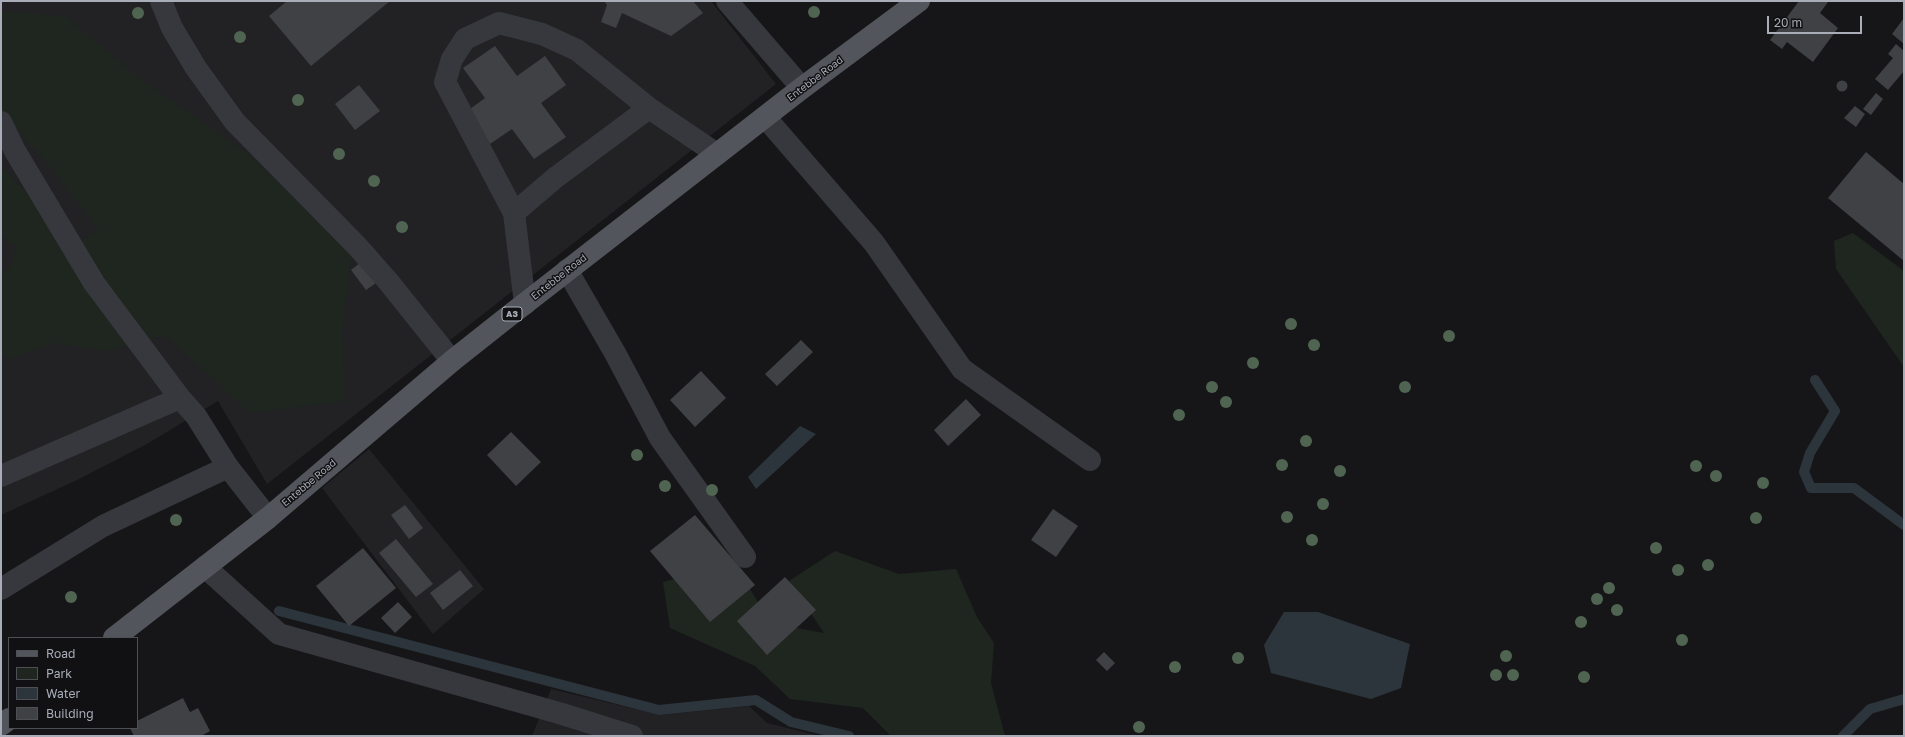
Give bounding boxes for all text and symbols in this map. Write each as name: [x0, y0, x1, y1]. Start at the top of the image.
scale bar: [1769, 8, 1864, 34]
text: 20 m: [1774, 15, 1802, 30]
street label: Entebbe Road: [785, 54, 845, 104]
street label: Entebbe Road: [529, 252, 589, 302]
road number: A3: [502, 307, 522, 321]
street label: Entebbe Road: [279, 457, 339, 509]
legend: [8, 637, 138, 729]
text: Road: [46, 646, 75, 661]
text: Park: [46, 666, 72, 681]
text: Water: [46, 686, 80, 701]
text: Building: [46, 706, 94, 721]

